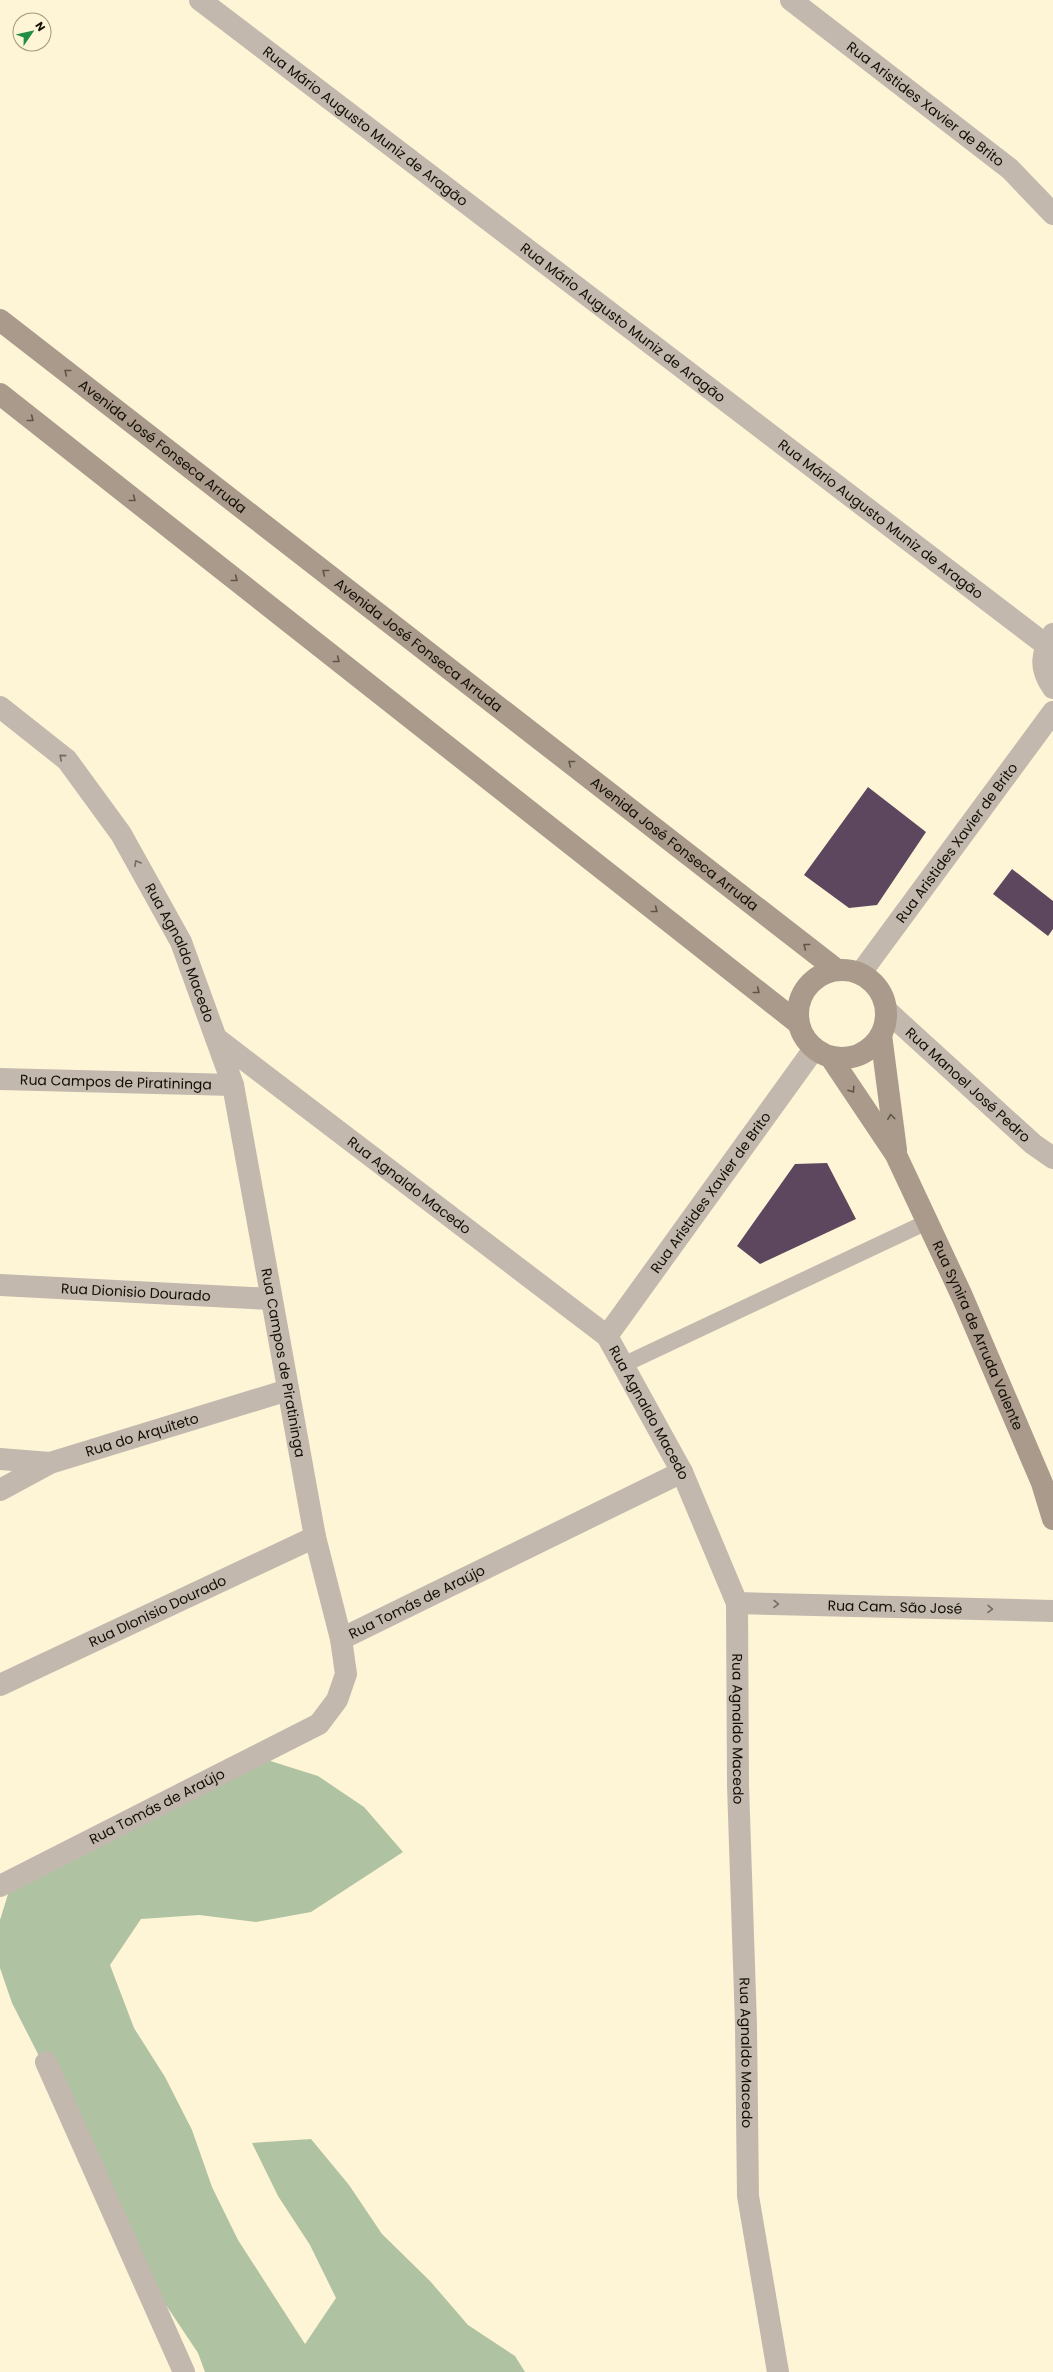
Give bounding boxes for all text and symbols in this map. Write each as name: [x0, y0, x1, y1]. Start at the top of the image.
north arrow: [12, 12, 52, 52]
text: N: [31, 19, 49, 34]
street label: Rua Aristides Xavier de Brito: [843, 37, 1009, 171]
street label: Rua Mário Augusto Muniz de Aragão: [259, 41, 472, 211]
street label: Rua Mário Augusto Muniz de Aragão: [516, 238, 730, 407]
one-way arrow: [65, 369, 72, 376]
street label: Avenida José Fonseca Arruda: [75, 375, 251, 518]
one-way arrow: [26, 414, 33, 421]
street label: Rua Mário Augusto Muniz de Aragão: [774, 434, 987, 604]
one-way arrow: [128, 494, 135, 501]
one-way arrow: [322, 569, 329, 576]
street label: Avenida José Fonseca Arruda: [330, 573, 507, 717]
one-way arrow: [230, 575, 237, 582]
one-way arrow: [333, 655, 340, 662]
one-way arrow: [60, 755, 67, 762]
street label: Rua Aristides Xavier de Brito: [891, 759, 1022, 927]
one-way arrow: [568, 761, 575, 768]
street label: Avenida José Fonseca Arruda: [586, 772, 763, 915]
one-way arrow: [134, 860, 141, 867]
street label: Rua Agnaldo Macedo: [140, 879, 219, 1025]
one-way arrow: [651, 905, 658, 912]
one-way arrow: [804, 944, 811, 951]
one-way arrow: [753, 986, 760, 993]
street label: Rua Manoel José Pedro: [901, 1023, 1035, 1147]
street label: Rua Campos de Piratininga: [20, 1070, 212, 1094]
one-way arrow: [847, 1086, 855, 1093]
street label: Rua Aristides Xavier de Brito: [646, 1108, 776, 1277]
one-way arrow: [887, 1113, 896, 1120]
street label: Rua Agnaldo Macedo: [343, 1132, 475, 1239]
street label: Rua Synira de Arruda Valente: [928, 1237, 1028, 1434]
street label: Rua Campos de Piratininga: [256, 1266, 310, 1459]
street label: Rua Dionisio Dourado: [60, 1278, 211, 1306]
street label: Rua Agnaldo Macedo: [604, 1342, 694, 1483]
street label: Rua do Arquiteto: [83, 1408, 201, 1462]
street label: Rua Tomás de Araújo: [345, 1560, 488, 1644]
street label: Rua DIonisio Dourado: [85, 1570, 230, 1652]
street label: Rua Cam. São José: [827, 1595, 963, 1619]
one-way arrow: [773, 1600, 779, 1608]
one-way arrow: [987, 1605, 993, 1613]
street label: Rua Agnaldo Macedo: [727, 1654, 749, 1805]
street label: Rua Tomás de Araújo: [86, 1763, 228, 1849]
street label: Rua Agnaldo Macedo: [734, 1977, 757, 2128]

